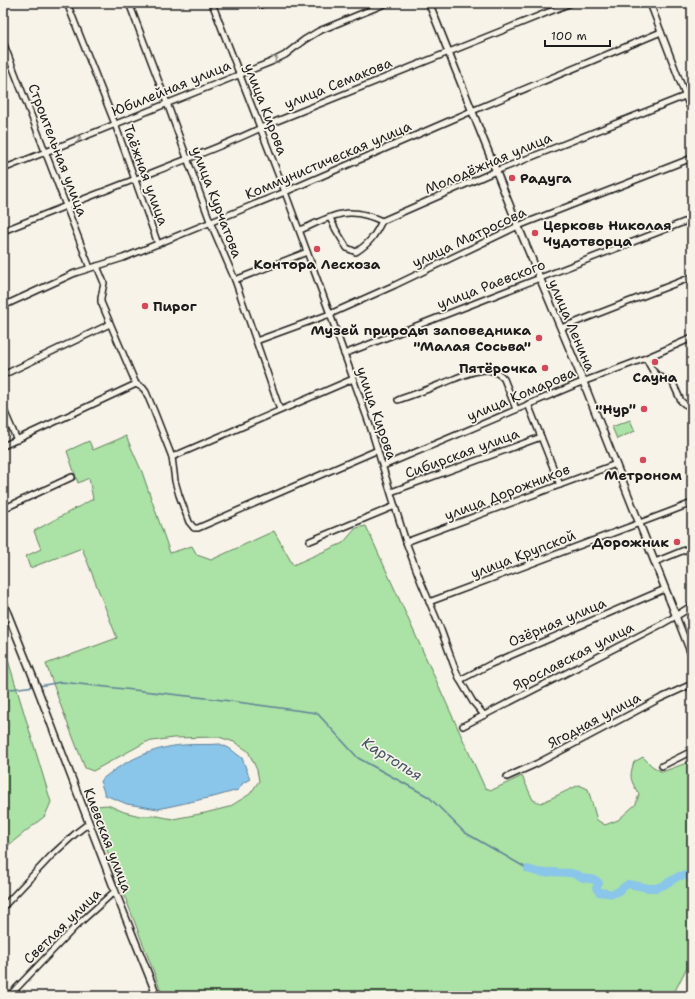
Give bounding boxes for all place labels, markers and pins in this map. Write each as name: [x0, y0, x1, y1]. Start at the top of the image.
place label: Радуга: [520, 169, 572, 187]
marker: Радуга: [507, 173, 517, 183]
place label: Церковь Николая Чудотворца: [543, 216, 672, 250]
marker: Церковь Николая Чудотворца: [530, 228, 540, 238]
marker: Контора Лесхоза: [312, 244, 322, 254]
place label: Контора Лесхоза: [254, 255, 381, 273]
place label: Пирог: [153, 297, 198, 315]
marker: Пирог: [140, 301, 150, 311]
place label: Музей природы заповедника "Малая Сосьва": [310, 321, 531, 355]
marker: Музей природы заповедника "Малая Сосьва": [534, 333, 544, 343]
marker: Сауна: [650, 357, 660, 367]
place label: Пятёрочка: [459, 359, 537, 377]
marker: Пятёрочка: [540, 363, 550, 373]
place label: Сауна: [633, 368, 678, 386]
place label: "Нур": [595, 400, 636, 418]
marker: "Нур": [639, 404, 649, 414]
marker: Метроном: [638, 455, 648, 465]
place label: Метроном: [604, 466, 682, 484]
place label: Дорожник: [592, 533, 669, 551]
marker: Дорожник: [672, 537, 682, 547]

